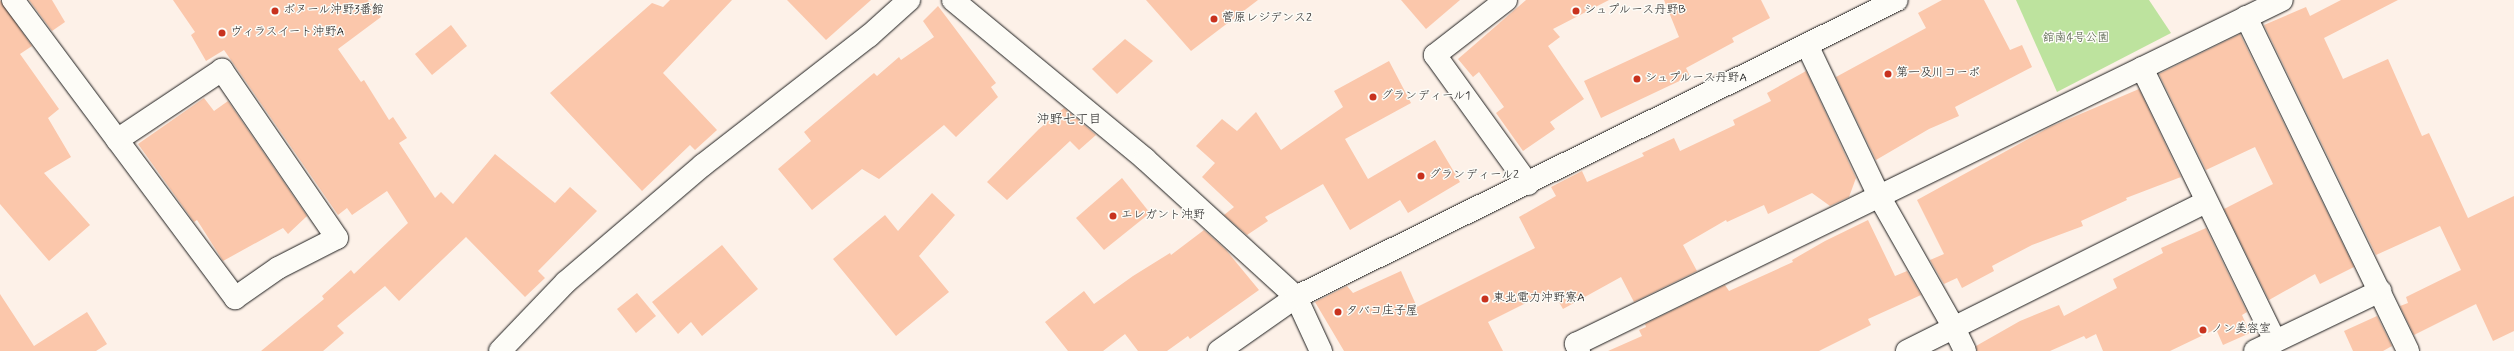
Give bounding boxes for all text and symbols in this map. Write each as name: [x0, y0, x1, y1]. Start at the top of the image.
place label: ボヌール沖野3番館: [283, 4, 384, 18]
place label: シュプルース丹野B: [1584, 4, 1688, 18]
marker: ボヌール沖野3番館: [270, 6, 280, 16]
marker: シュプルース丹野B: [1571, 6, 1581, 16]
place label: 菅原レジデンス2: [1222, 12, 1312, 26]
marker: 菅原レジデンス2: [1209, 14, 1219, 24]
place label: ヴィラスイート沖野A: [230, 26, 345, 40]
marker: ヴィラスイート沖野A: [217, 28, 227, 38]
park label: 舘南4号公園: [2043, 32, 2109, 46]
place label: 第一及川コーポ: [1896, 67, 1980, 81]
marker: 第一及川コーポ: [1883, 69, 1893, 79]
place label: シュプルース丹野A: [1645, 72, 1749, 86]
marker: シュプルース丹野A: [1632, 74, 1642, 84]
place label: グランディール1: [1381, 90, 1470, 104]
marker: グランディール1: [1368, 92, 1378, 102]
district label: 沖野七丁目: [1037, 112, 1101, 128]
place label: グランディール2: [1429, 169, 1519, 183]
marker: グランディール2: [1416, 171, 1426, 181]
place label: エレガント沖野: [1121, 209, 1205, 223]
marker: エレガント沖野: [1108, 211, 1118, 221]
place label: 東北電力沖野寮A: [1493, 292, 1585, 306]
marker: 東北電力沖野寮A: [1480, 294, 1490, 304]
place label: タバコ庄子屋: [1346, 305, 1418, 319]
marker: タバコ庄子屋: [1333, 307, 1343, 317]
place label: ノン美容室: [2211, 323, 2271, 337]
marker: ノン美容室: [2198, 325, 2208, 335]

